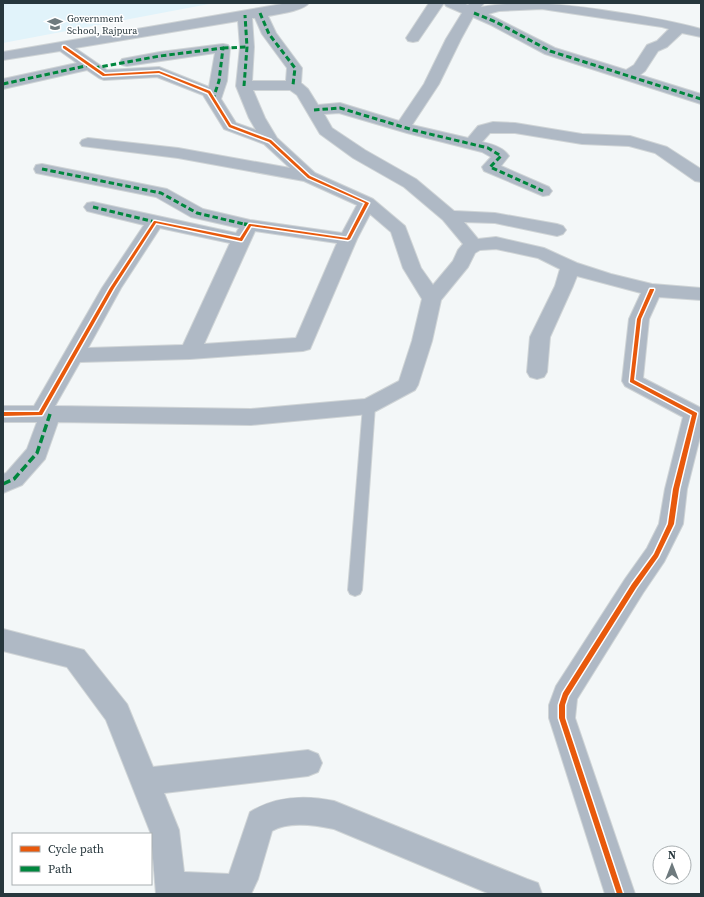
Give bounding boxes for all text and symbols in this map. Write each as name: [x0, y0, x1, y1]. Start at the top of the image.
place label: Government School, Rajpura: [67, 12, 138, 37]
school or university icon: Government School, Rajpura: [46, 15, 64, 33]
legend: [12, 833, 152, 885]
text: Cycle path: [48, 841, 104, 857]
north arrow: [652, 845, 692, 885]
text: N: [668, 848, 676, 863]
text: Path: [48, 861, 72, 877]

